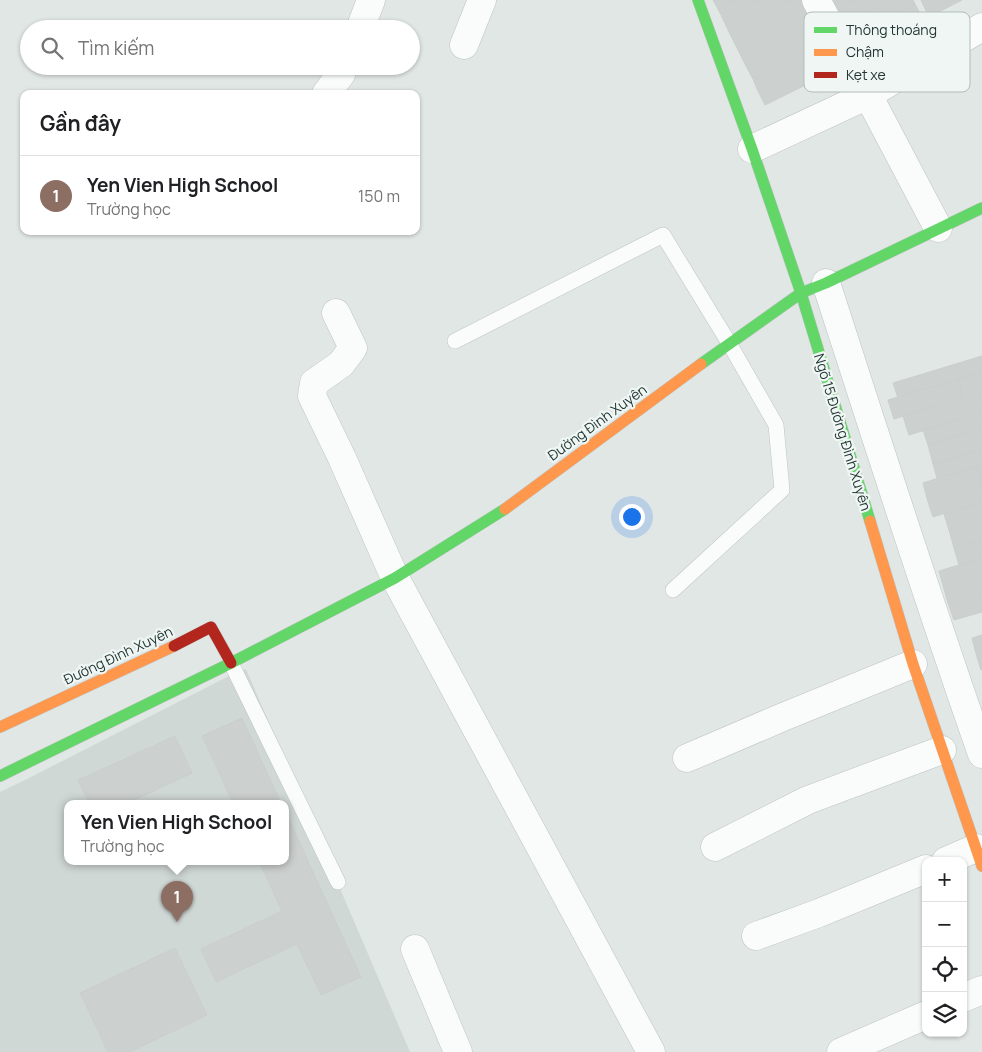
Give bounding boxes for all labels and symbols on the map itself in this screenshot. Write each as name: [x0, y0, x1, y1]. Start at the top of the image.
legend: [804, 12, 970, 92]
text: Thông thoáng: [846, 20, 937, 39]
text: Chậm: [846, 42, 884, 61]
text: Kẹt xe: [846, 65, 886, 84]
street label: Ngõ 15 Đường Đình Xuyên: [810, 351, 876, 513]
street label: Đường Đình Xuyên: [544, 380, 650, 464]
your location: [619, 504, 645, 530]
street label: Đường Đình Xuyên: [60, 621, 176, 689]
pin: 1: [161, 881, 193, 922]

